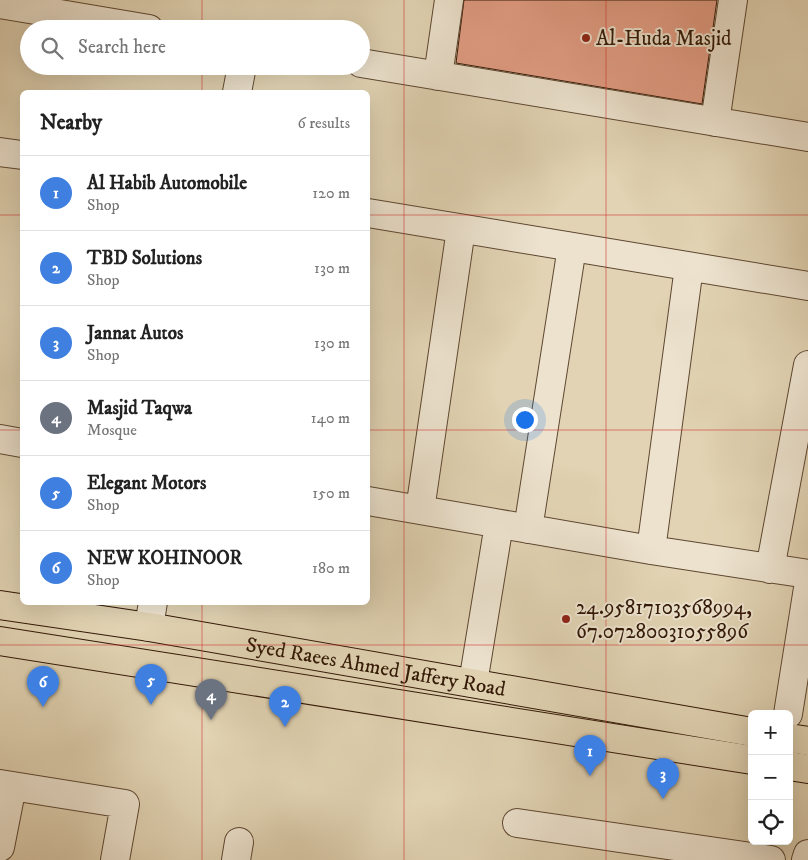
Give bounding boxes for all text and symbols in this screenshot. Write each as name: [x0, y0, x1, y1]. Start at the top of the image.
search box: [20, 20, 370, 75]
place label: Al-Huda Masjid: [596, 26, 732, 52]
marker: Al-Huda Masjid: [580, 32, 592, 44]
icon: search: [38, 34, 66, 62]
text: Search here: [78, 36, 166, 59]
text: Nearby: [40, 110, 102, 136]
text: 6 results: [297, 113, 350, 133]
text: Al Habib Automobile: [87, 172, 247, 195]
text: 1: [53, 183, 59, 203]
text: 120 m: [312, 183, 350, 203]
text: Shop: [87, 195, 120, 215]
text: TBD Solutions: [87, 247, 202, 270]
text: 2: [52, 258, 60, 278]
text: 130 m: [314, 258, 350, 278]
text: Shop: [87, 270, 120, 290]
text: Jannat Autos: [87, 322, 183, 345]
text: 3: [53, 333, 59, 353]
text: 130 m: [314, 333, 350, 353]
text: Shop: [87, 345, 120, 365]
text: Masjid Taqwa: [87, 397, 192, 420]
your location: [512, 407, 538, 433]
text: 4: [51, 408, 61, 428]
text: 140 m: [311, 408, 350, 428]
text: Mosque: [87, 420, 137, 440]
text: Elegant Motors: [87, 472, 206, 495]
text: 5: [52, 483, 60, 503]
text: 150 m: [312, 483, 350, 503]
text: Shop: [87, 495, 120, 515]
text: NEW KOHINOOR: [87, 547, 242, 570]
text: 6: [52, 558, 60, 578]
text: 180 m: [312, 558, 350, 578]
text: Shop: [87, 570, 120, 590]
place label: 24.95817103568994, 67.07280031055896: [576, 595, 752, 645]
marker: 24.95817103568994, 67.07280031055896: [560, 613, 572, 625]
street label: Syed Raees Ahmed Jaffery Road: [244, 632, 508, 703]
pin: 5: [135, 664, 167, 705]
pin: 6: [27, 666, 59, 707]
pin: 4: [195, 679, 227, 720]
pin: 2: [269, 686, 301, 727]
map controls: [748, 710, 793, 845]
button: +: [748, 710, 793, 755]
pin: 1: [574, 735, 606, 776]
button: −: [748, 755, 793, 800]
pin: 3: [647, 758, 679, 799]
button: locate: [748, 800, 793, 845]

